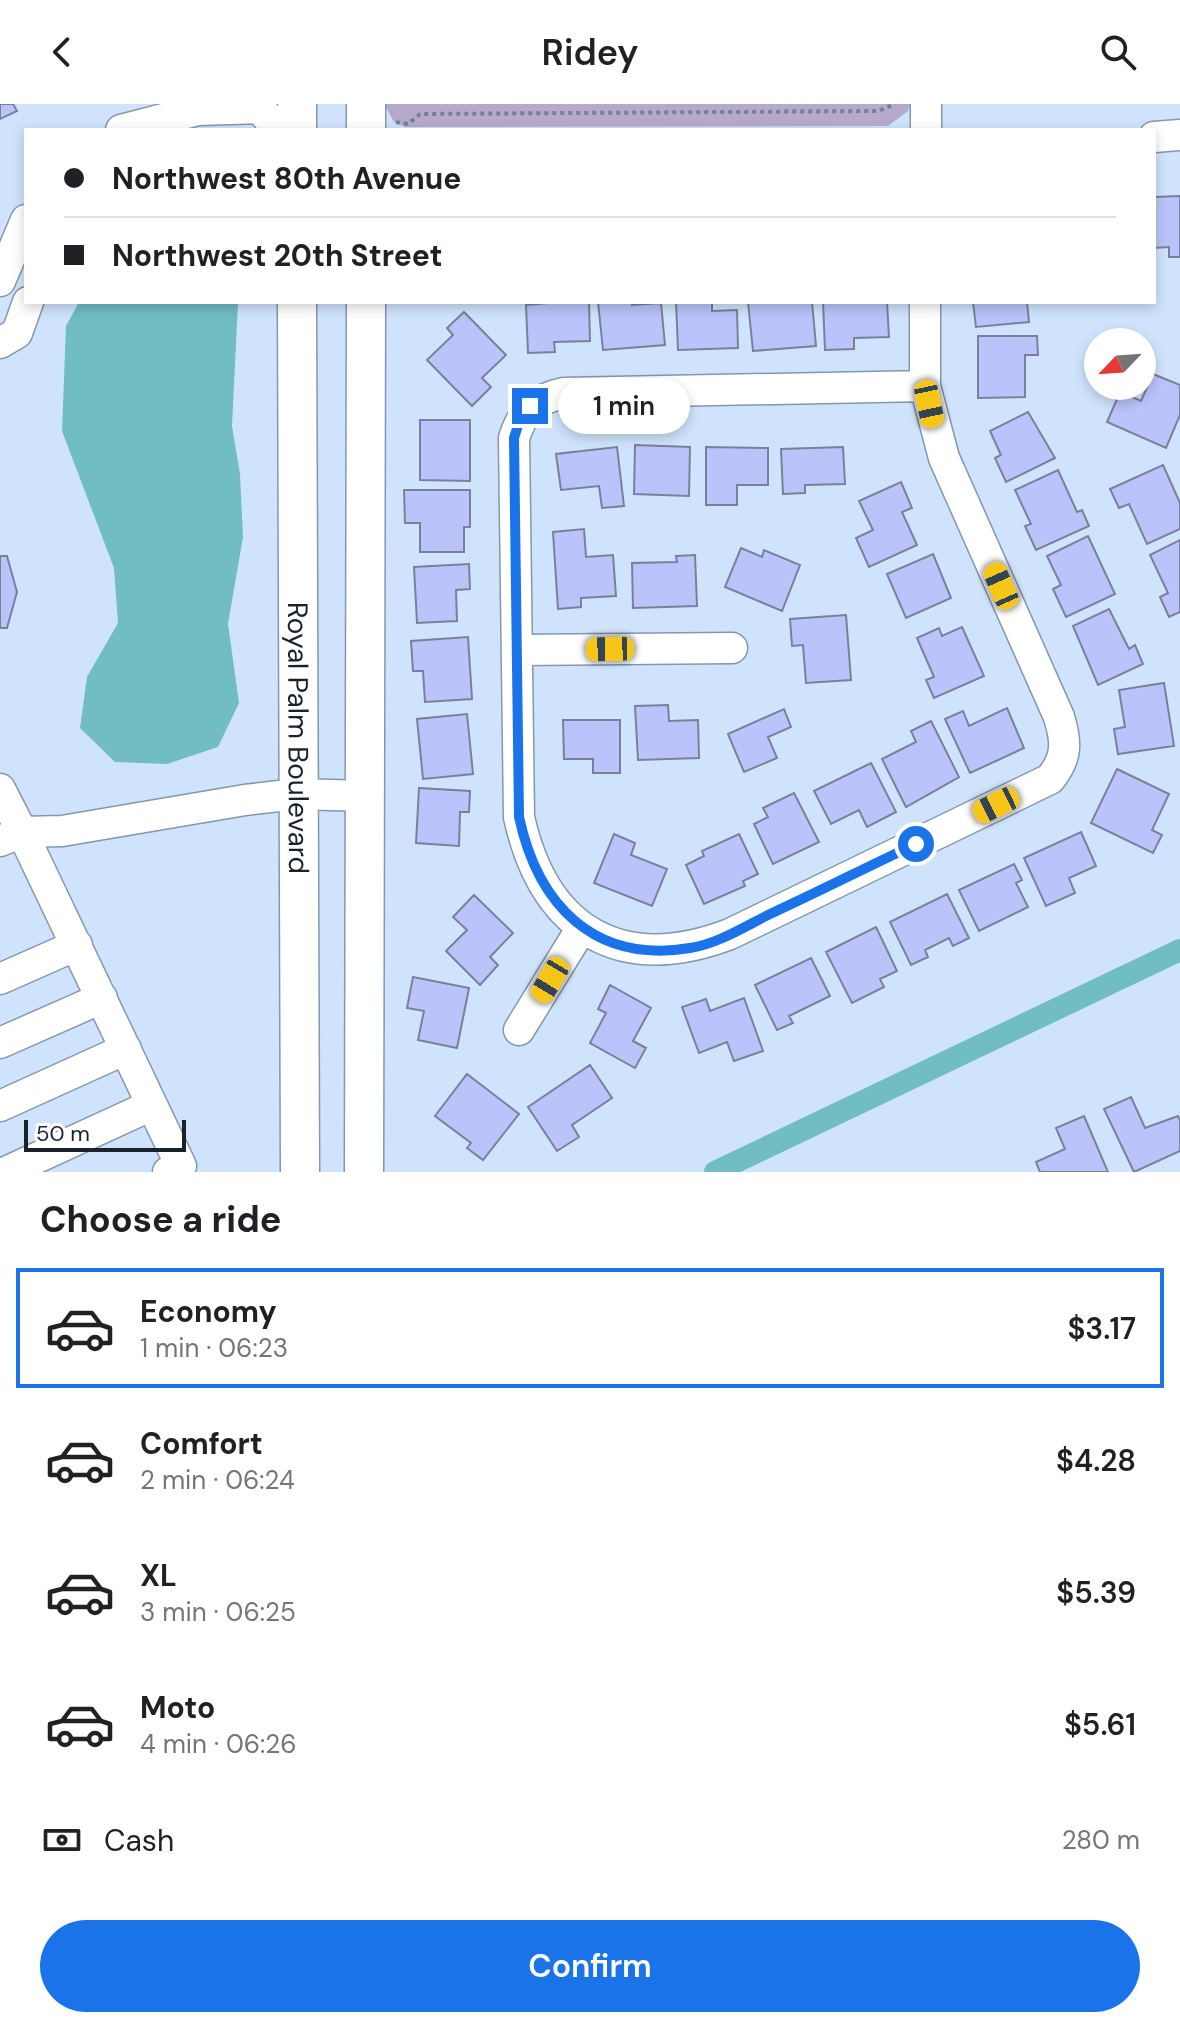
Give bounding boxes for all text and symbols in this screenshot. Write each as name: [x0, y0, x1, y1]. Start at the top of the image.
text: Ridey: [542, 29, 638, 76]
icon: back: [40, 30, 84, 74]
icon: search: [1096, 30, 1140, 74]
text: Northwest 80th Avenue: [112, 159, 461, 198]
text: Northwest 20th Street: [112, 236, 443, 275]
north arrow: [1084, 328, 1156, 400]
map controls: [1084, 328, 1156, 400]
callout: 1 min: [558, 378, 690, 434]
car: [912, 378, 946, 430]
route end: [512, 388, 548, 424]
text: 1 min: [593, 389, 655, 423]
car: [980, 559, 1022, 613]
street label: Royal Palm Boulevard: [279, 602, 317, 874]
car: [586, 637, 634, 661]
car: [969, 784, 1023, 826]
route start: [898, 826, 934, 862]
car: [527, 953, 573, 1007]
scale bar: [24, 1116, 186, 1152]
text: 50 m: [36, 1119, 90, 1148]
text: Choose a ride: [40, 1196, 281, 1243]
icon: car: [44, 1292, 116, 1364]
text: Economy: [140, 1292, 277, 1331]
text: $3.17: [1067, 1309, 1136, 1348]
text: 1 min · 06:23: [140, 1331, 288, 1365]
icon: car: [44, 1424, 116, 1496]
text: Comfort: [140, 1424, 263, 1463]
text: $4.28: [1056, 1441, 1136, 1480]
text: 2 min · 06:24: [140, 1463, 295, 1497]
icon: car: [44, 1556, 116, 1628]
text: XL: [140, 1556, 177, 1595]
text: $5.39: [1056, 1573, 1136, 1612]
text: 3 min · 06:25: [140, 1595, 296, 1629]
icon: car: [44, 1688, 116, 1760]
text: Moto: [140, 1688, 215, 1727]
text: $5.61: [1064, 1705, 1136, 1744]
text: 4 min · 06:26: [140, 1727, 297, 1761]
icon: cash: [40, 1818, 84, 1862]
text: Cash: [104, 1821, 174, 1860]
text: 280 m: [1062, 1823, 1140, 1857]
button: Confirm: [40, 1920, 1140, 2012]

